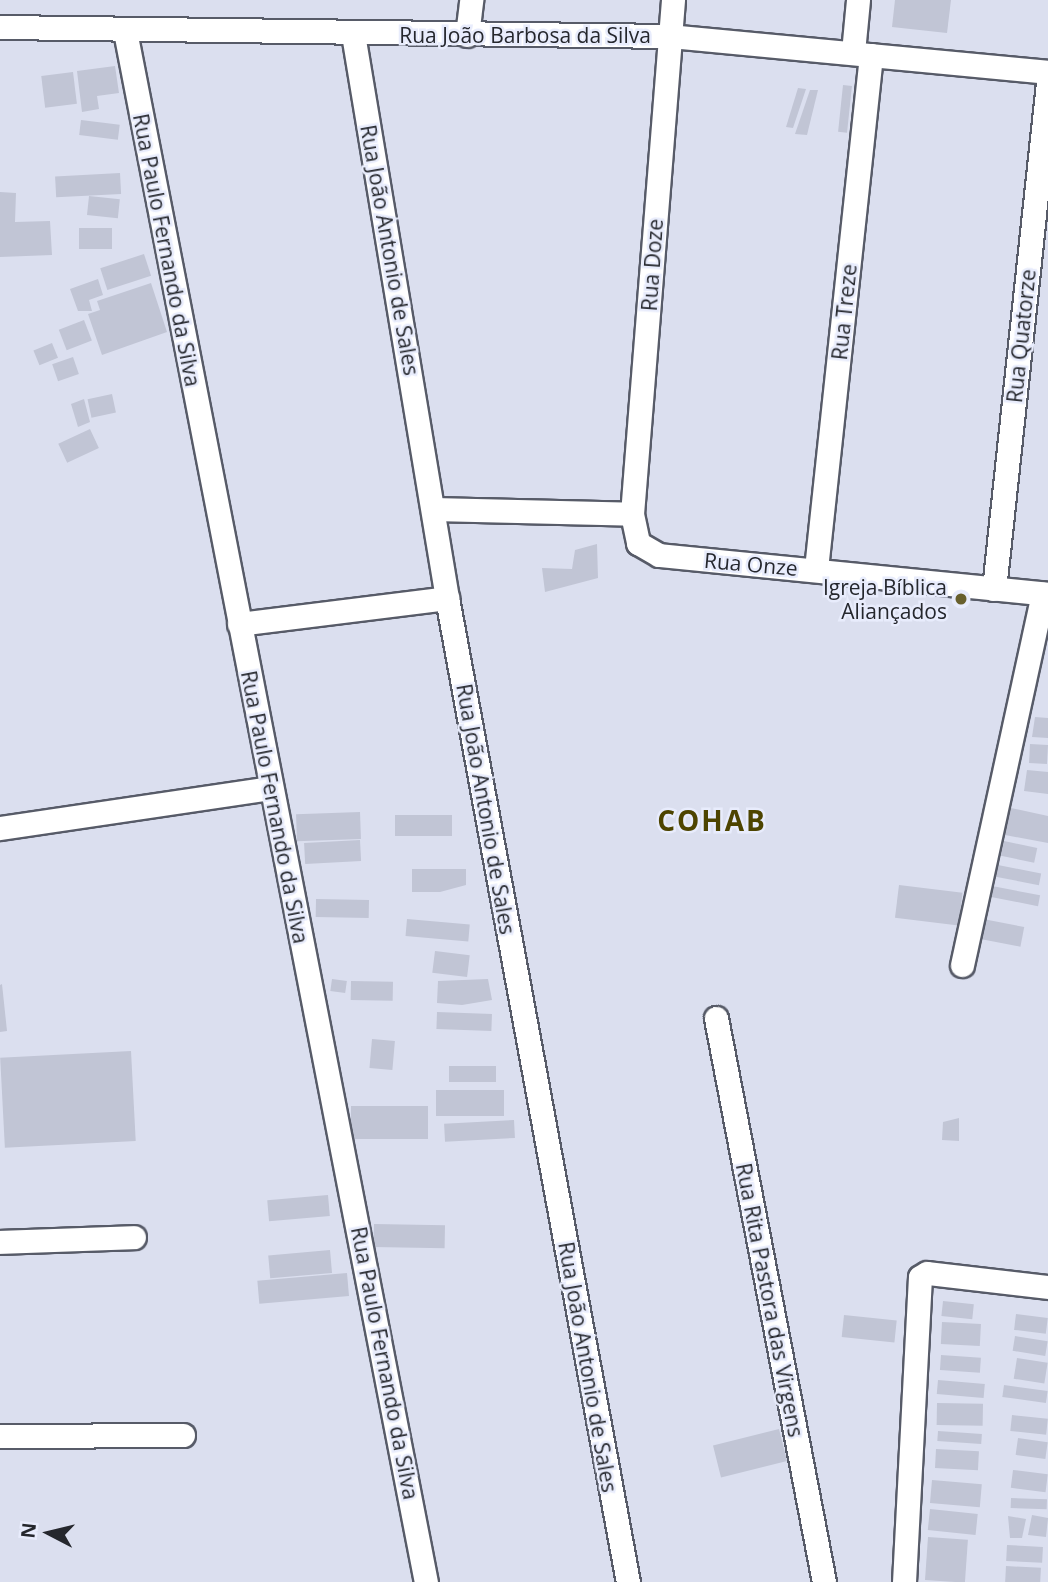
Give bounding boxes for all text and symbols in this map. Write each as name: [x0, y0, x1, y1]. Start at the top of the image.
street label: Rua João Barbosa da Silva: [399, 22, 651, 48]
street label: Rua Paulo Fernando da Silva: [128, 111, 206, 389]
street label: Rua João Antonio de Sales: [356, 123, 424, 377]
street label: Rua Doze: [636, 218, 668, 312]
street label: Rua Treze: [826, 263, 862, 361]
street label: Rua Quatorze: [1001, 268, 1041, 404]
street label: Rua Onze: [703, 547, 799, 581]
place label: Igreja Bíblica Aliançados: [823, 574, 947, 624]
marker: Igreja Bíblica Aliançados: [953, 591, 969, 607]
street label: Rua Paulo Fernando da Silva: [236, 668, 314, 946]
street label: Rua João Antonio de Sales: [452, 682, 520, 936]
district label: COHAB: [658, 803, 766, 837]
street label: Rua Rita Pastora das Virgens: [731, 1161, 809, 1439]
street label: Rua Paulo Fernando da Silva: [346, 1224, 424, 1502]
street label: Rua João Antonio de Sales: [554, 1240, 622, 1494]
north arrow: [14, 1498, 84, 1568]
text: N: [14, 1521, 42, 1540]

